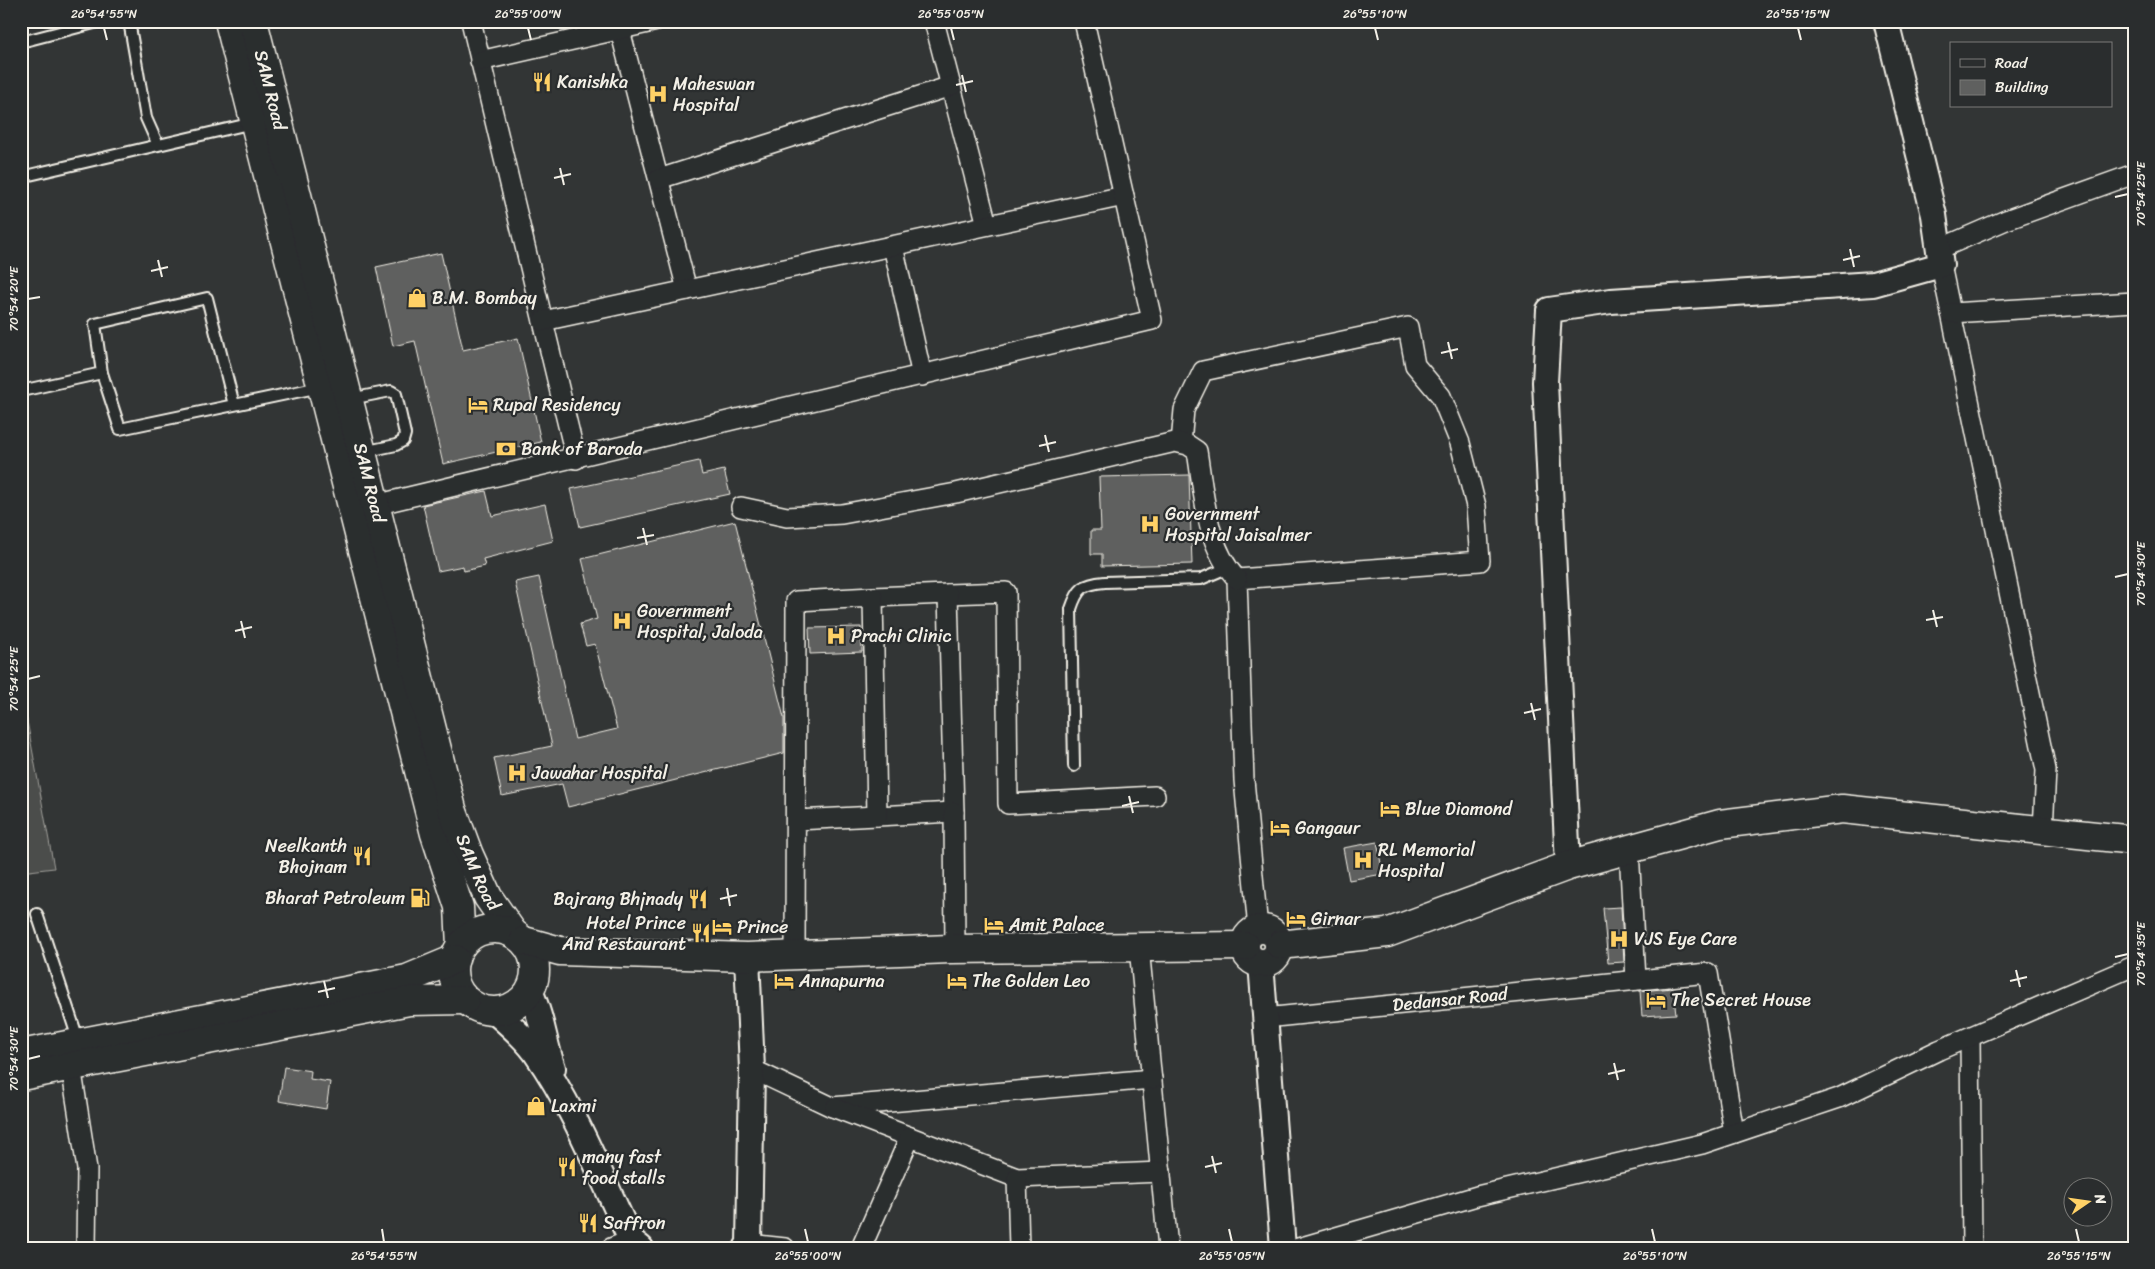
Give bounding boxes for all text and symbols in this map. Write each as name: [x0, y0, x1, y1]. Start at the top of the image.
text: 26°54'55"N: [71, 3, 138, 25]
text: 26°55'00"N: [495, 3, 562, 25]
text: 26°55'05"N: [918, 3, 985, 25]
text: 26°55'10"N: [1343, 3, 1408, 25]
text: 26°55'15"N: [1766, 3, 1831, 25]
legend: [1950, 42, 2112, 108]
street label: SAM Road: [245, 46, 296, 135]
text: Road: [1995, 50, 2028, 76]
place label: Kanishka: [557, 66, 628, 98]
place label: Maheswan Hospital: [673, 68, 755, 121]
restaurant icon: Kanishka: [531, 71, 553, 93]
text: Building: [1995, 74, 2049, 100]
hospital icon: Maheswan Hospital: [647, 83, 669, 105]
text: 70°54'25"E: [2130, 160, 2152, 226]
text: 70°54'20"E: [3, 265, 25, 332]
place label: B.M. Bombay: [432, 282, 537, 314]
shop icon: B.M. Bombay: [406, 287, 428, 309]
place label: Rupal Residency: [493, 389, 621, 421]
hotel icon: Rupal Residency: [467, 394, 489, 416]
place label: Bank of Baroda: [521, 433, 643, 465]
bank icon: Bank of Baroda: [495, 438, 517, 460]
street label: SAM Road: [344, 439, 395, 527]
place label: Government Hospital Jaisalmer: [1165, 498, 1313, 551]
hospital icon: Government Hospital Jaisalmer: [1139, 513, 1161, 535]
text: 70°54'30"E: [2130, 540, 2152, 606]
place label: Government Hospital, Jaloda: [637, 595, 763, 648]
hospital icon: Government Hospital, Jaloda: [611, 610, 633, 632]
place label: Prachi Clinic: [851, 620, 951, 652]
hospital icon: Prachi Clinic: [825, 625, 847, 647]
text: 70°54'25"E: [3, 645, 25, 711]
place label: Jawahar Hospital: [531, 757, 668, 789]
hospital icon: Jawahar Hospital: [506, 762, 528, 784]
place label: Blue Diamond: [1405, 793, 1514, 825]
hotel icon: Blue Diamond: [1379, 798, 1401, 820]
place label: Gangaur: [1295, 812, 1362, 844]
hotel icon: Gangaur: [1269, 817, 1291, 839]
street label: SAM Road: [447, 829, 510, 919]
place label: Neelkanth Bhojnam: [265, 830, 347, 883]
place label: RL Memorial Hospital: [1378, 834, 1476, 887]
restaurant icon: Neelkanth Bhojnam: [351, 845, 373, 867]
hospital icon: RL Memorial Hospital: [1352, 849, 1374, 871]
place label: Bharat Petroleum: [265, 882, 405, 914]
place label: Bajrang Bhjnady: [553, 883, 684, 915]
fuel station icon: Bharat Petroleum: [409, 887, 431, 909]
restaurant icon: Bajrang Bhjnady: [687, 888, 709, 910]
place label: Girnar: [1311, 903, 1362, 935]
place label: Hotel Prince And Restaurant: [561, 907, 686, 960]
hotel icon: Girnar: [1285, 908, 1307, 930]
place label: Amit Palace: [1008, 909, 1105, 941]
place label: Prince: [737, 911, 788, 943]
hotel icon: Amit Palace: [983, 914, 1005, 936]
hotel icon: Prince: [711, 916, 733, 938]
text: 70°54'35"E: [2130, 920, 2152, 986]
restaurant icon: Hotel Prince And Restaurant: [690, 922, 712, 944]
place label: VJS Eye Care: [1634, 923, 1737, 955]
hospital icon: VJS Eye Care: [1608, 928, 1630, 950]
place label: Annapurna: [798, 965, 885, 997]
place label: The Golden Leo: [972, 965, 1090, 997]
hotel icon: Annapurna: [773, 970, 795, 992]
hotel icon: The Golden Leo: [946, 970, 968, 992]
street label: Dedansar Road: [1391, 977, 1511, 1021]
place label: The Secret House: [1671, 984, 1811, 1016]
hotel icon: The Secret House: [1645, 989, 1667, 1011]
text: 70°54'30"E: [3, 1025, 25, 1091]
place label: Laxmi: [551, 1090, 597, 1122]
shop icon: Laxmi: [525, 1095, 547, 1117]
place label: many fast food stalls: [582, 1141, 666, 1194]
restaurant icon: many fast food stalls: [556, 1156, 578, 1178]
north arrow: [2062, 1176, 2112, 1226]
text: N: [2087, 1191, 2114, 1207]
place label: Saffron: [603, 1207, 666, 1239]
restaurant icon: Saffron: [577, 1212, 599, 1234]
text: 26°54'55"N: [351, 1245, 418, 1267]
text: 26°55'00"N: [775, 1245, 842, 1267]
text: 26°55'05"N: [1199, 1245, 1266, 1267]
text: 26°55'10"N: [1623, 1245, 1688, 1267]
text: 26°55'15"N: [2047, 1245, 2112, 1267]

